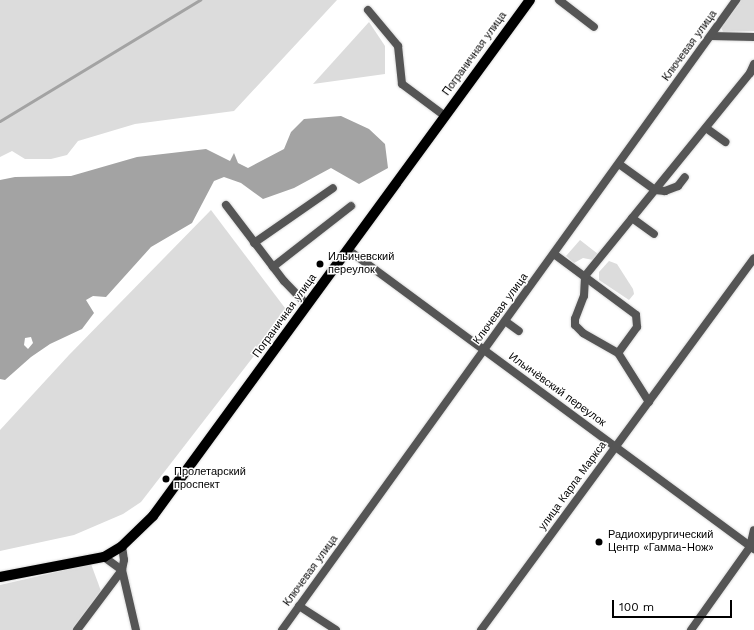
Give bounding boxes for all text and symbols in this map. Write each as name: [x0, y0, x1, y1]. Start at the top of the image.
street label: Ключевая улица: [660, 8, 720, 84]
street label: Пограничная улица: [440, 10, 510, 98]
place label: Ильичевский переулок: [328, 251, 394, 277]
marker: Ильичевский переулок: [315, 259, 325, 269]
street label: Ключевая улица: [471, 271, 531, 347]
street label: Пограничная улица: [250, 272, 320, 360]
street label: Ильичёвский переулок: [506, 350, 608, 430]
street label: улица Карла Маркса: [536, 439, 610, 533]
place label: Пролетарский проспект: [174, 466, 246, 492]
marker: Пролетарский проспект: [161, 474, 171, 484]
place label: Радиохирургический Центр «Гамма-Нож»: [608, 529, 714, 555]
street label: Ключевая улица: [281, 533, 341, 609]
marker: Радиохирургический Центр «Гамма-Нож»: [593, 536, 605, 548]
scale bar: [614, 592, 734, 618]
text: 100 m: [619, 600, 654, 614]

